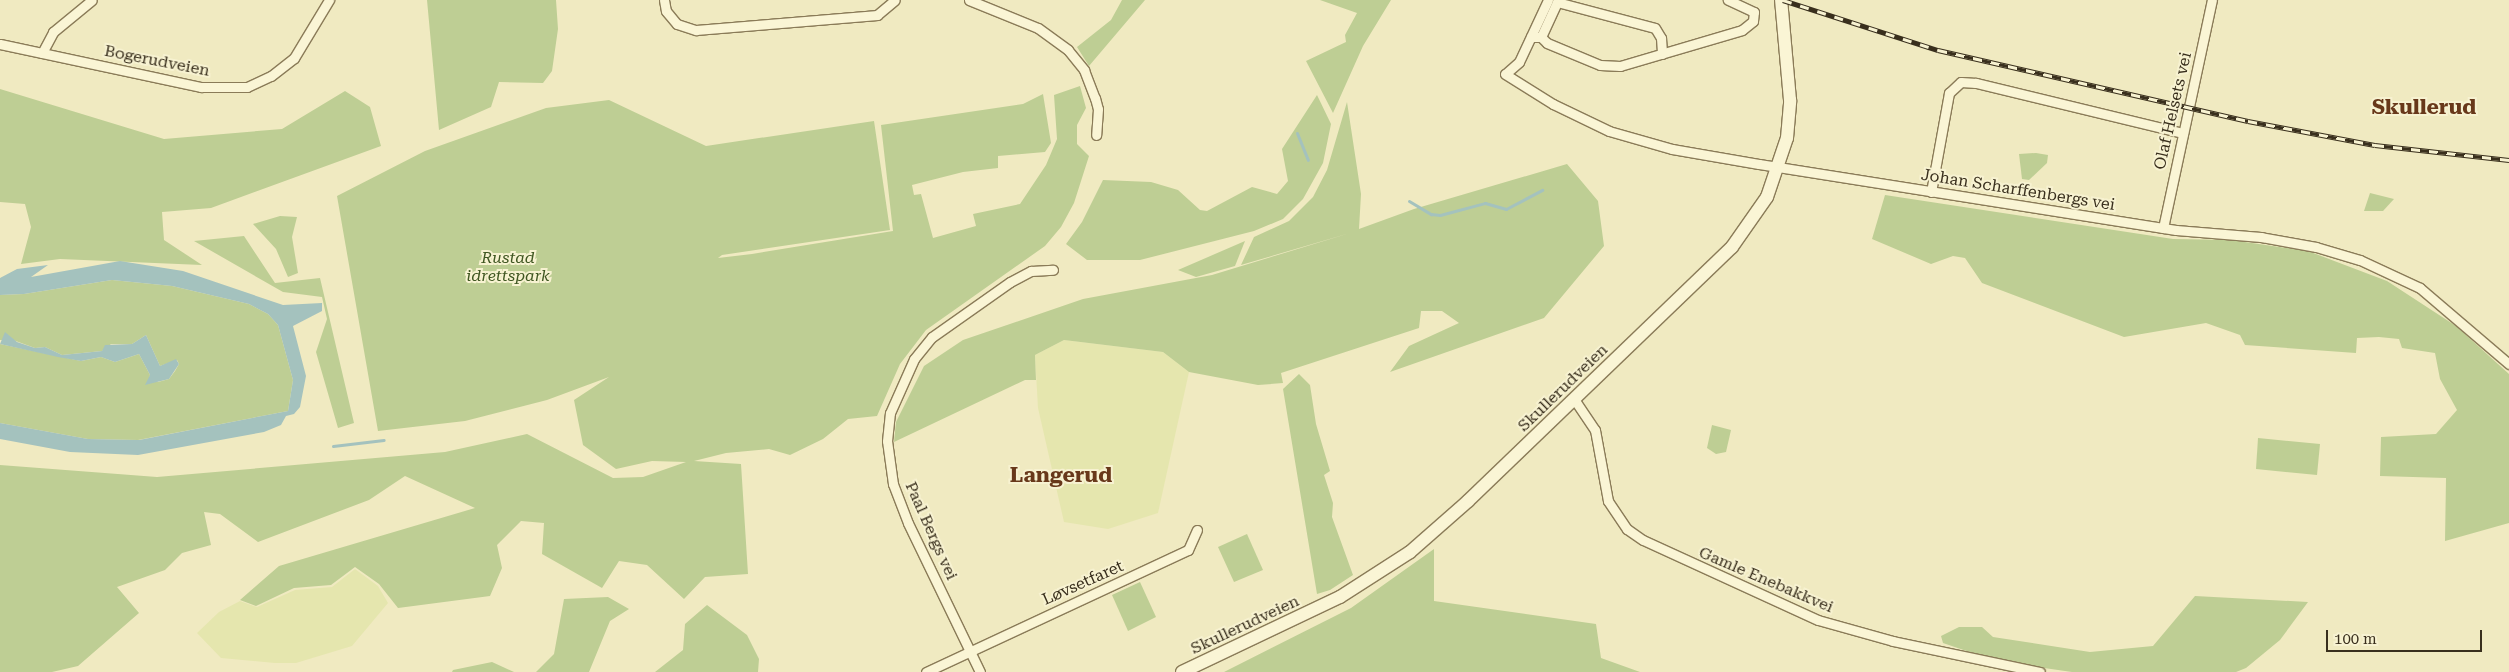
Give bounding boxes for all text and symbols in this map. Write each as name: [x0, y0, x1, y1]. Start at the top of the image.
street label: Bogerudveien: [103, 41, 211, 81]
street label: Olaf Helsets vei: [2150, 50, 2196, 172]
district label: Skullerud: [2372, 94, 2476, 120]
street label: Johan Scharffenbergs vei: [1920, 165, 2116, 215]
park label: Rustad idrettspark: [466, 248, 550, 286]
street label: Skullerudveien: [1514, 340, 1612, 436]
district label: Langerud: [1010, 462, 1112, 488]
street label: Paal Bergs vei: [901, 479, 961, 583]
street label: Gamle Enebakkvei: [1696, 543, 1836, 617]
street label: Løvsetfaret: [1039, 557, 1127, 609]
street label: Skullerudveien: [1188, 592, 1302, 658]
scale bar: [2329, 620, 2485, 652]
text: 100 m: [2334, 630, 2377, 648]

